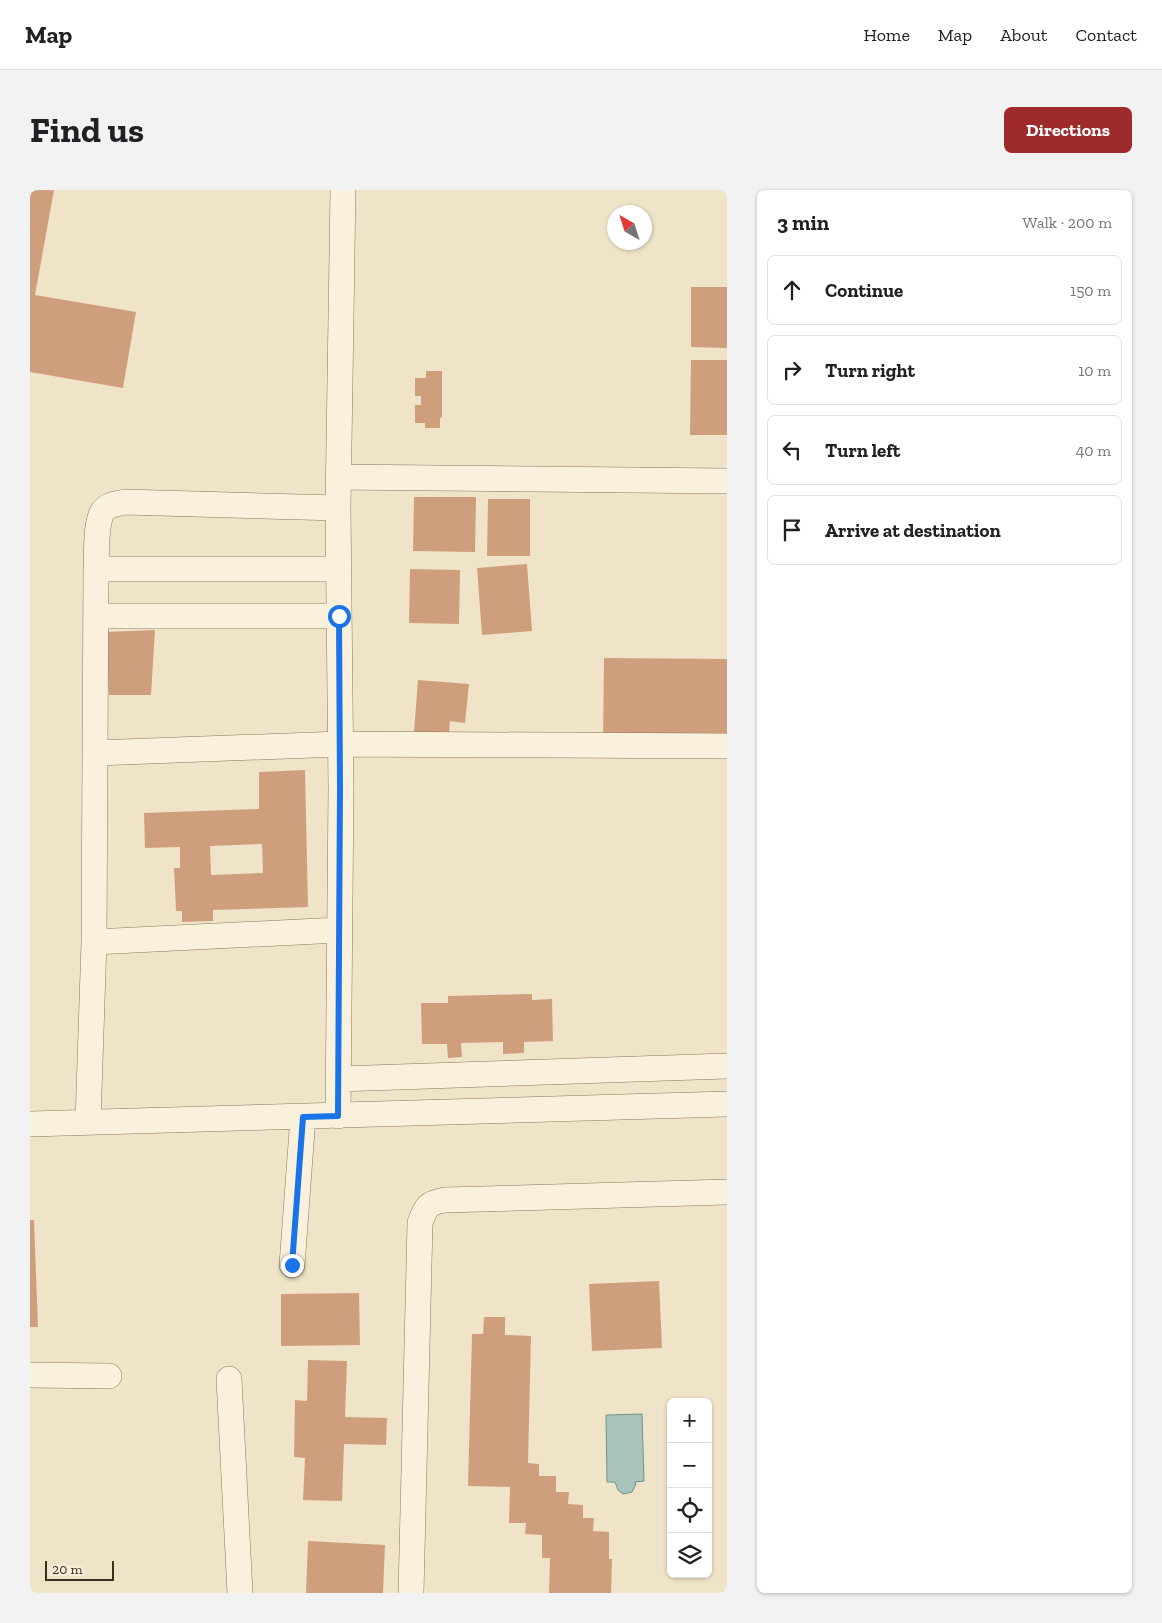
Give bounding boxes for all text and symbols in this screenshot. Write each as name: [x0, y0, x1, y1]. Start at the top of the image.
text: Map: [25, 20, 72, 49]
text: Home: [863, 24, 910, 46]
text: Map: [938, 24, 972, 46]
text: About: [1000, 24, 1047, 46]
text: Contact: [1075, 24, 1137, 46]
button: Directions: [1004, 107, 1132, 153]
text: Find us: [30, 109, 144, 151]
north arrow: [607, 205, 652, 250]
text: 3 min: [777, 210, 829, 235]
text: Walk · 200 m: [1023, 213, 1112, 232]
icon: ahead: [778, 276, 806, 304]
text: Continue: [825, 279, 903, 302]
text: 150 m: [1070, 281, 1111, 300]
icon: right: [778, 356, 806, 384]
text: Turn right: [825, 359, 915, 382]
text: 10 m: [1078, 361, 1111, 380]
icon: left: [778, 436, 806, 464]
text: Turn left: [825, 439, 900, 462]
text: 40 m: [1076, 441, 1111, 460]
icon: arrive: [778, 516, 806, 544]
text: Arrive at destination: [825, 519, 1001, 542]
route start: [328, 605, 351, 628]
route end: [281, 1254, 304, 1277]
map controls: [667, 1398, 712, 1578]
button: +: [667, 1398, 712, 1443]
button: −: [667, 1443, 712, 1488]
button: locate: [667, 1488, 712, 1533]
button: layers: [667, 1533, 712, 1578]
scale bar: [45, 1558, 114, 1581]
text: 20 m: [52, 1561, 83, 1578]

